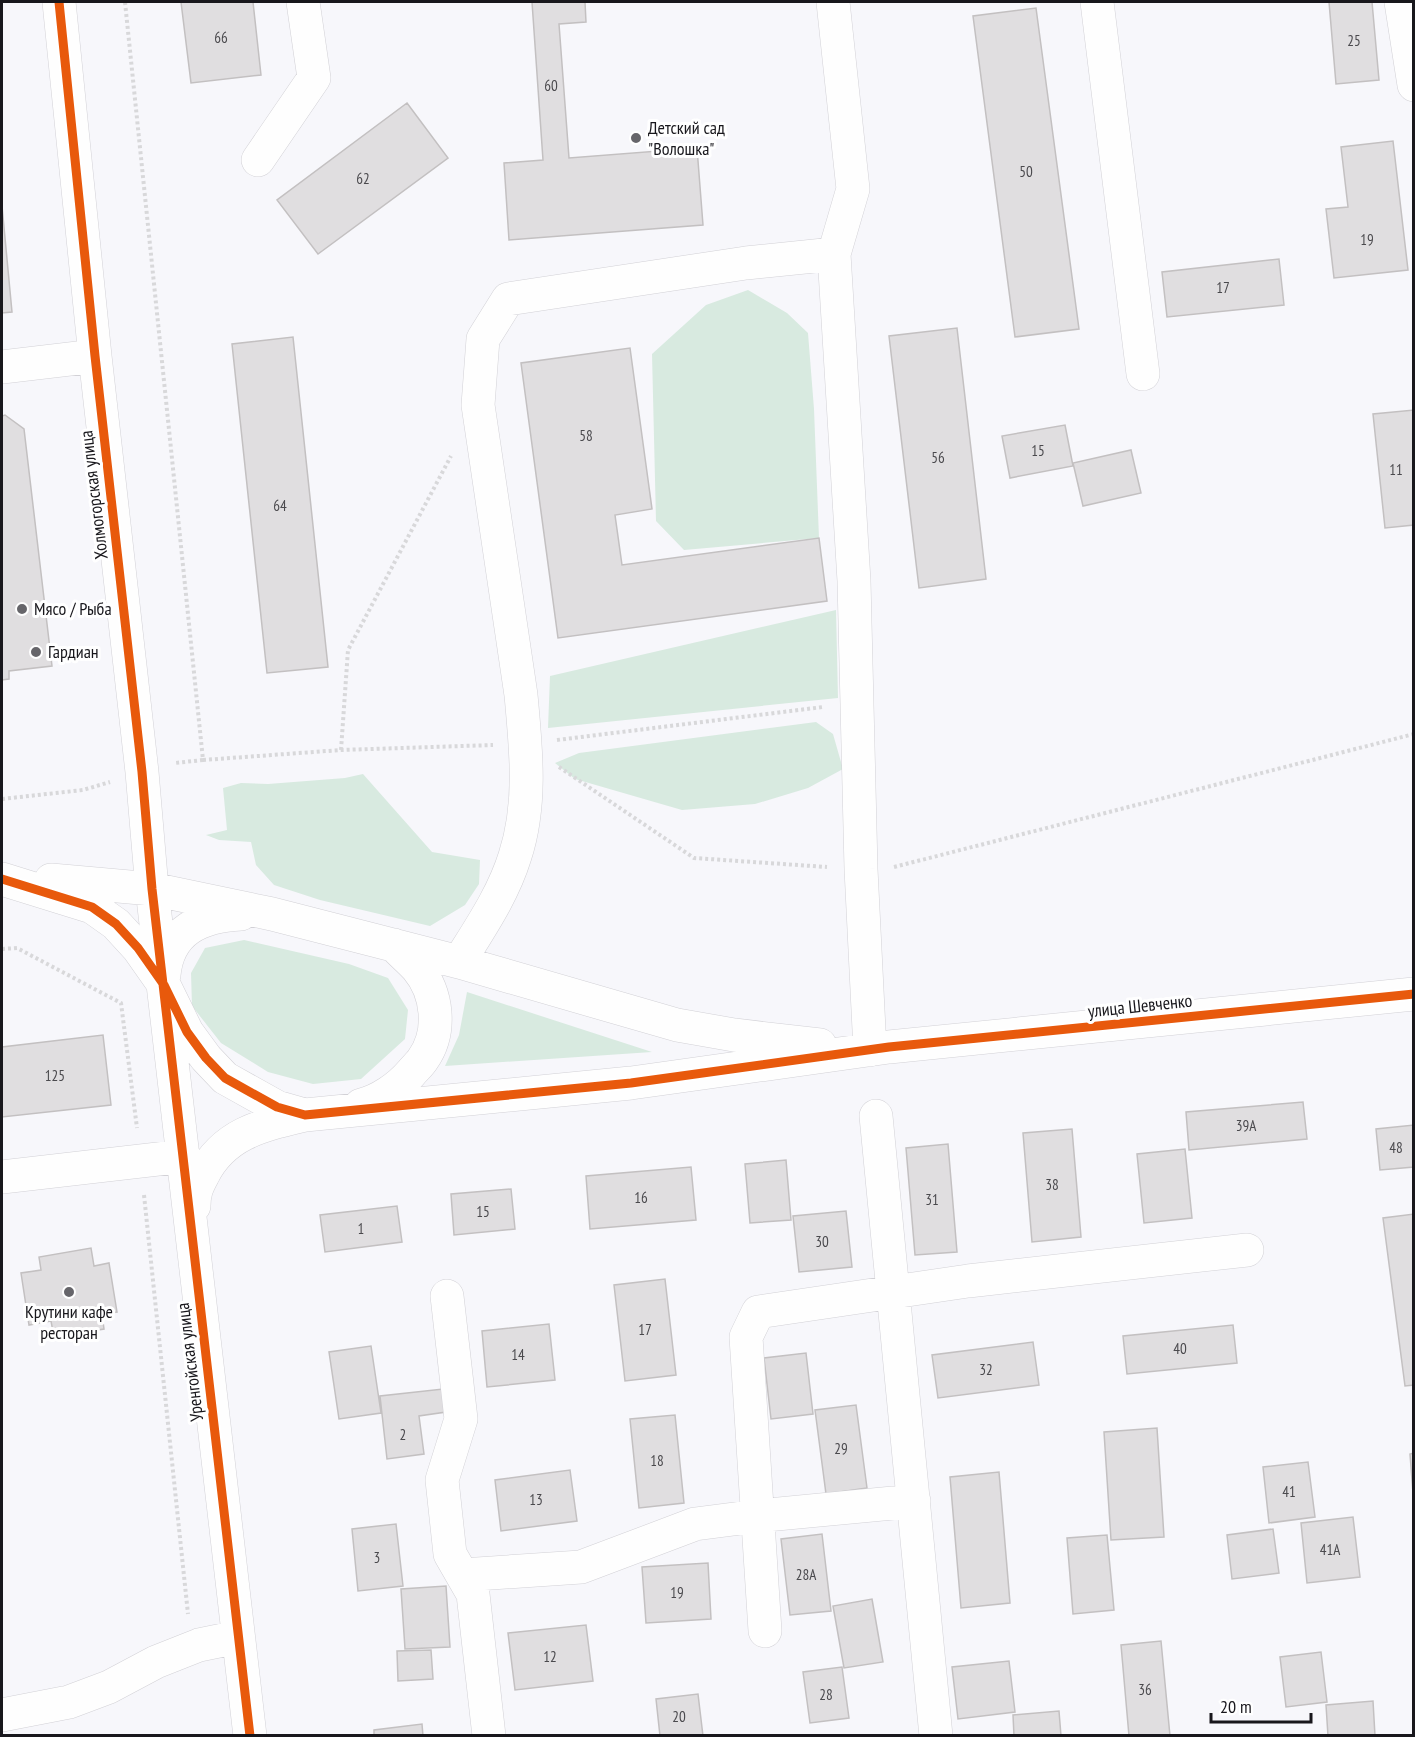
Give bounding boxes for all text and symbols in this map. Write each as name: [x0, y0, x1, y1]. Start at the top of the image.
house number: 66: [214, 28, 228, 47]
house number: 25: [1347, 31, 1361, 50]
house number: 60: [544, 76, 558, 95]
place label: Детский сад "Волошка": [648, 116, 725, 160]
marker: Детский сад "Волошка": [629, 131, 643, 145]
house number: 50: [1019, 162, 1033, 181]
house number: 62: [356, 169, 370, 188]
house number: 19: [1360, 230, 1374, 249]
house number: 17: [1216, 278, 1230, 297]
house number: 58: [579, 426, 593, 445]
street label: Холмогорская улица: [74, 429, 113, 561]
house number: 15: [1031, 441, 1045, 460]
house number: 56: [931, 448, 945, 467]
house number: 11: [1389, 460, 1403, 479]
house number: 64: [273, 496, 287, 515]
place label: Мясо / Рыба: [34, 597, 112, 620]
marker: Мясо / Рыба: [15, 602, 29, 616]
place label: Гардиан: [48, 640, 99, 663]
marker: Гардиан: [29, 645, 43, 659]
street label: улица Шевченко: [1087, 989, 1194, 1022]
house number: 125: [45, 1066, 65, 1085]
house number: 39А: [1236, 1116, 1257, 1135]
house number: 48: [1389, 1138, 1403, 1157]
house number: 38: [1045, 1175, 1059, 1194]
house number: 16: [634, 1188, 648, 1207]
house number: 31: [925, 1190, 939, 1209]
house number: 15: [476, 1202, 490, 1221]
house number: 1: [358, 1219, 364, 1238]
house number: 30: [815, 1232, 829, 1251]
marker: Крутини кафе ресторан: [62, 1285, 76, 1299]
place label: Крутини кафе ресторан: [25, 1300, 113, 1344]
street label: Уренгойская улица: [171, 1301, 208, 1423]
house number: 17: [638, 1320, 652, 1339]
house number: 40: [1173, 1339, 1187, 1358]
house number: 14: [511, 1345, 525, 1364]
house number: 32: [979, 1360, 993, 1379]
house number: 2: [400, 1425, 406, 1444]
house number: 29: [834, 1439, 848, 1458]
house number: 18: [650, 1451, 664, 1470]
house number: 41: [1282, 1482, 1296, 1501]
house number: 13: [529, 1490, 543, 1509]
house number: 41А: [1320, 1540, 1341, 1559]
house number: 3: [374, 1548, 380, 1567]
house number: 28А: [796, 1565, 817, 1584]
house number: 19: [670, 1583, 684, 1602]
house number: 12: [543, 1647, 557, 1666]
house number: 36: [1138, 1680, 1152, 1699]
house number: 28: [819, 1685, 833, 1704]
scale bar: [1211, 1686, 1312, 1724]
text: 20 m: [1220, 1695, 1252, 1718]
house number: 20: [672, 1707, 686, 1726]

